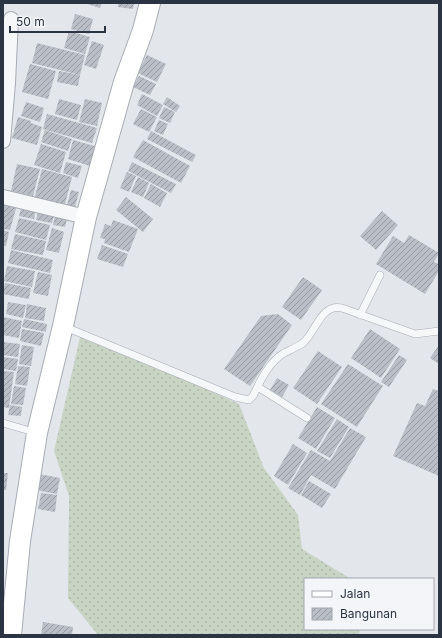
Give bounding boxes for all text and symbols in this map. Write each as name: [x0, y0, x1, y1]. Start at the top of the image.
scale bar: [10, 8, 105, 34]
text: 50 m: [16, 14, 45, 29]
legend: [304, 578, 434, 630]
text: Jalan: [340, 586, 370, 601]
text: Bangunan: [340, 606, 397, 621]

